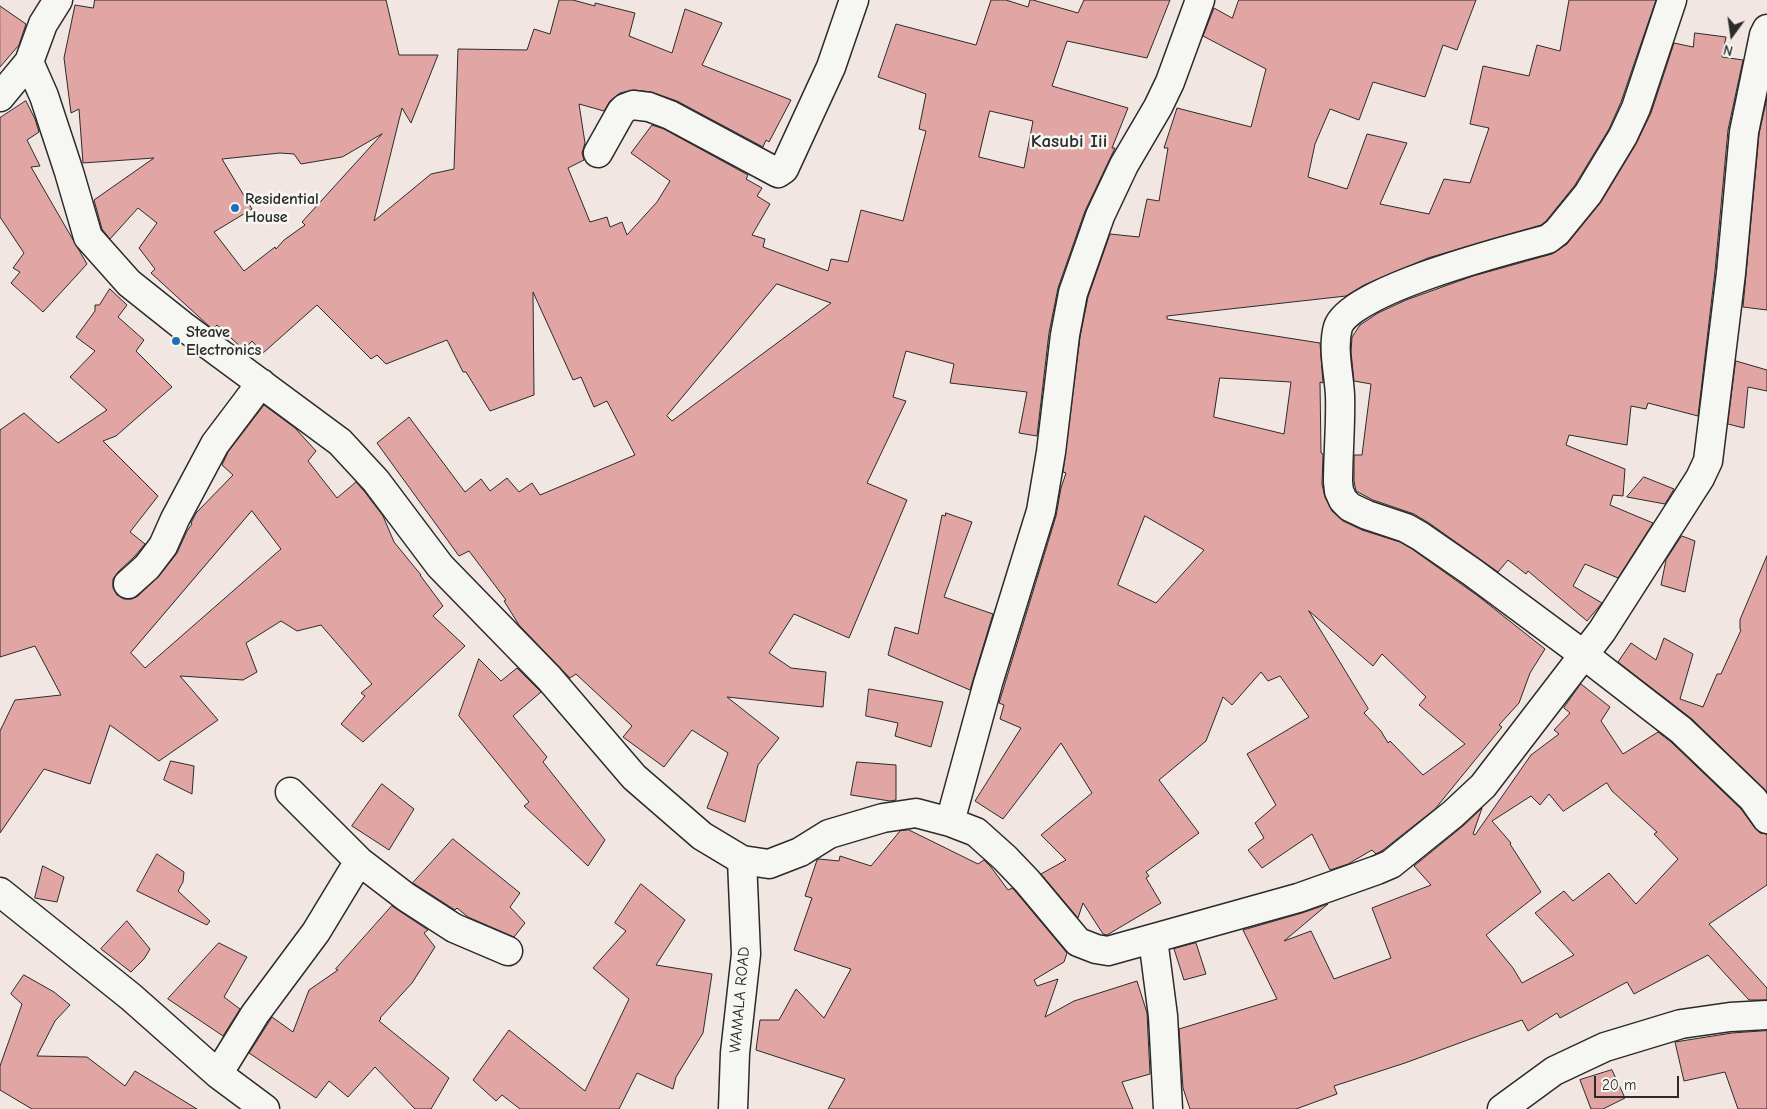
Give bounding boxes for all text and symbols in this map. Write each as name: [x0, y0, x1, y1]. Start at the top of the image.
north arrow: [1707, 10, 1757, 60]
text: N: [1722, 41, 1735, 59]
district label: Kasubi Iii: [1031, 131, 1107, 153]
place label: Residential House: [245, 189, 319, 227]
marker: Residential House: [229, 202, 241, 214]
place label: Steave Electronics: [186, 322, 261, 360]
marker: Steave Electronics: [170, 335, 182, 347]
street label: WAMALA ROAD: [726, 946, 754, 1054]
scale bar: [1597, 1066, 1682, 1098]
text: 20 m: [1602, 1076, 1636, 1094]

